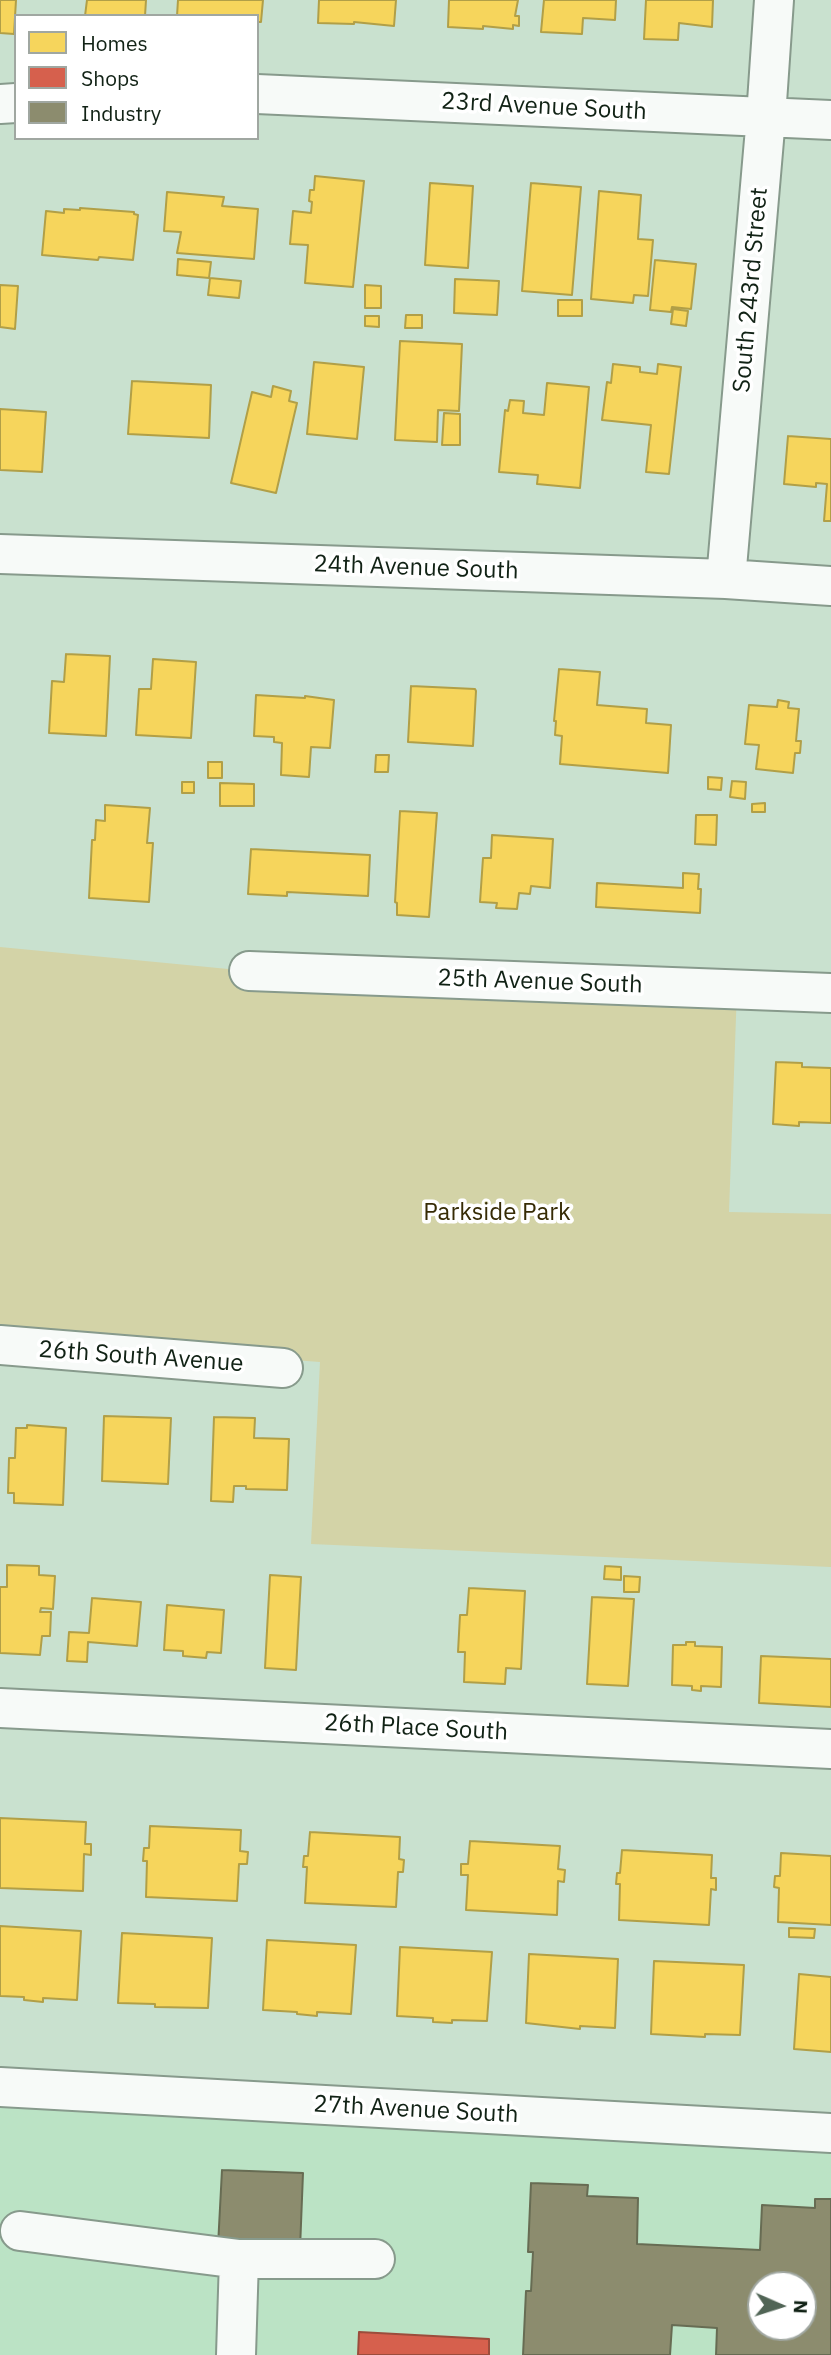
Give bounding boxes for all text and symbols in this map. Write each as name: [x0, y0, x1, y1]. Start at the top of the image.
legend: [14, 14, 259, 140]
text: Homes: [81, 29, 148, 57]
text: Shops: [81, 64, 139, 92]
street label: 23rd Avenue South: [440, 87, 648, 127]
text: Industry: [81, 99, 161, 127]
street label: South 243rd Street: [728, 186, 774, 394]
street label: 24th Avenue South: [313, 550, 519, 586]
street label: 25th Avenue South: [437, 964, 643, 1000]
park label: Parkside Park: [423, 1199, 571, 1227]
street label: 26th South Avenue: [38, 1335, 244, 1379]
street label: 26th Place South: [323, 1709, 509, 1747]
street label: 27th Avenue South: [313, 2090, 519, 2130]
north arrow: [747, 2271, 817, 2341]
text: N: [789, 2299, 813, 2314]

